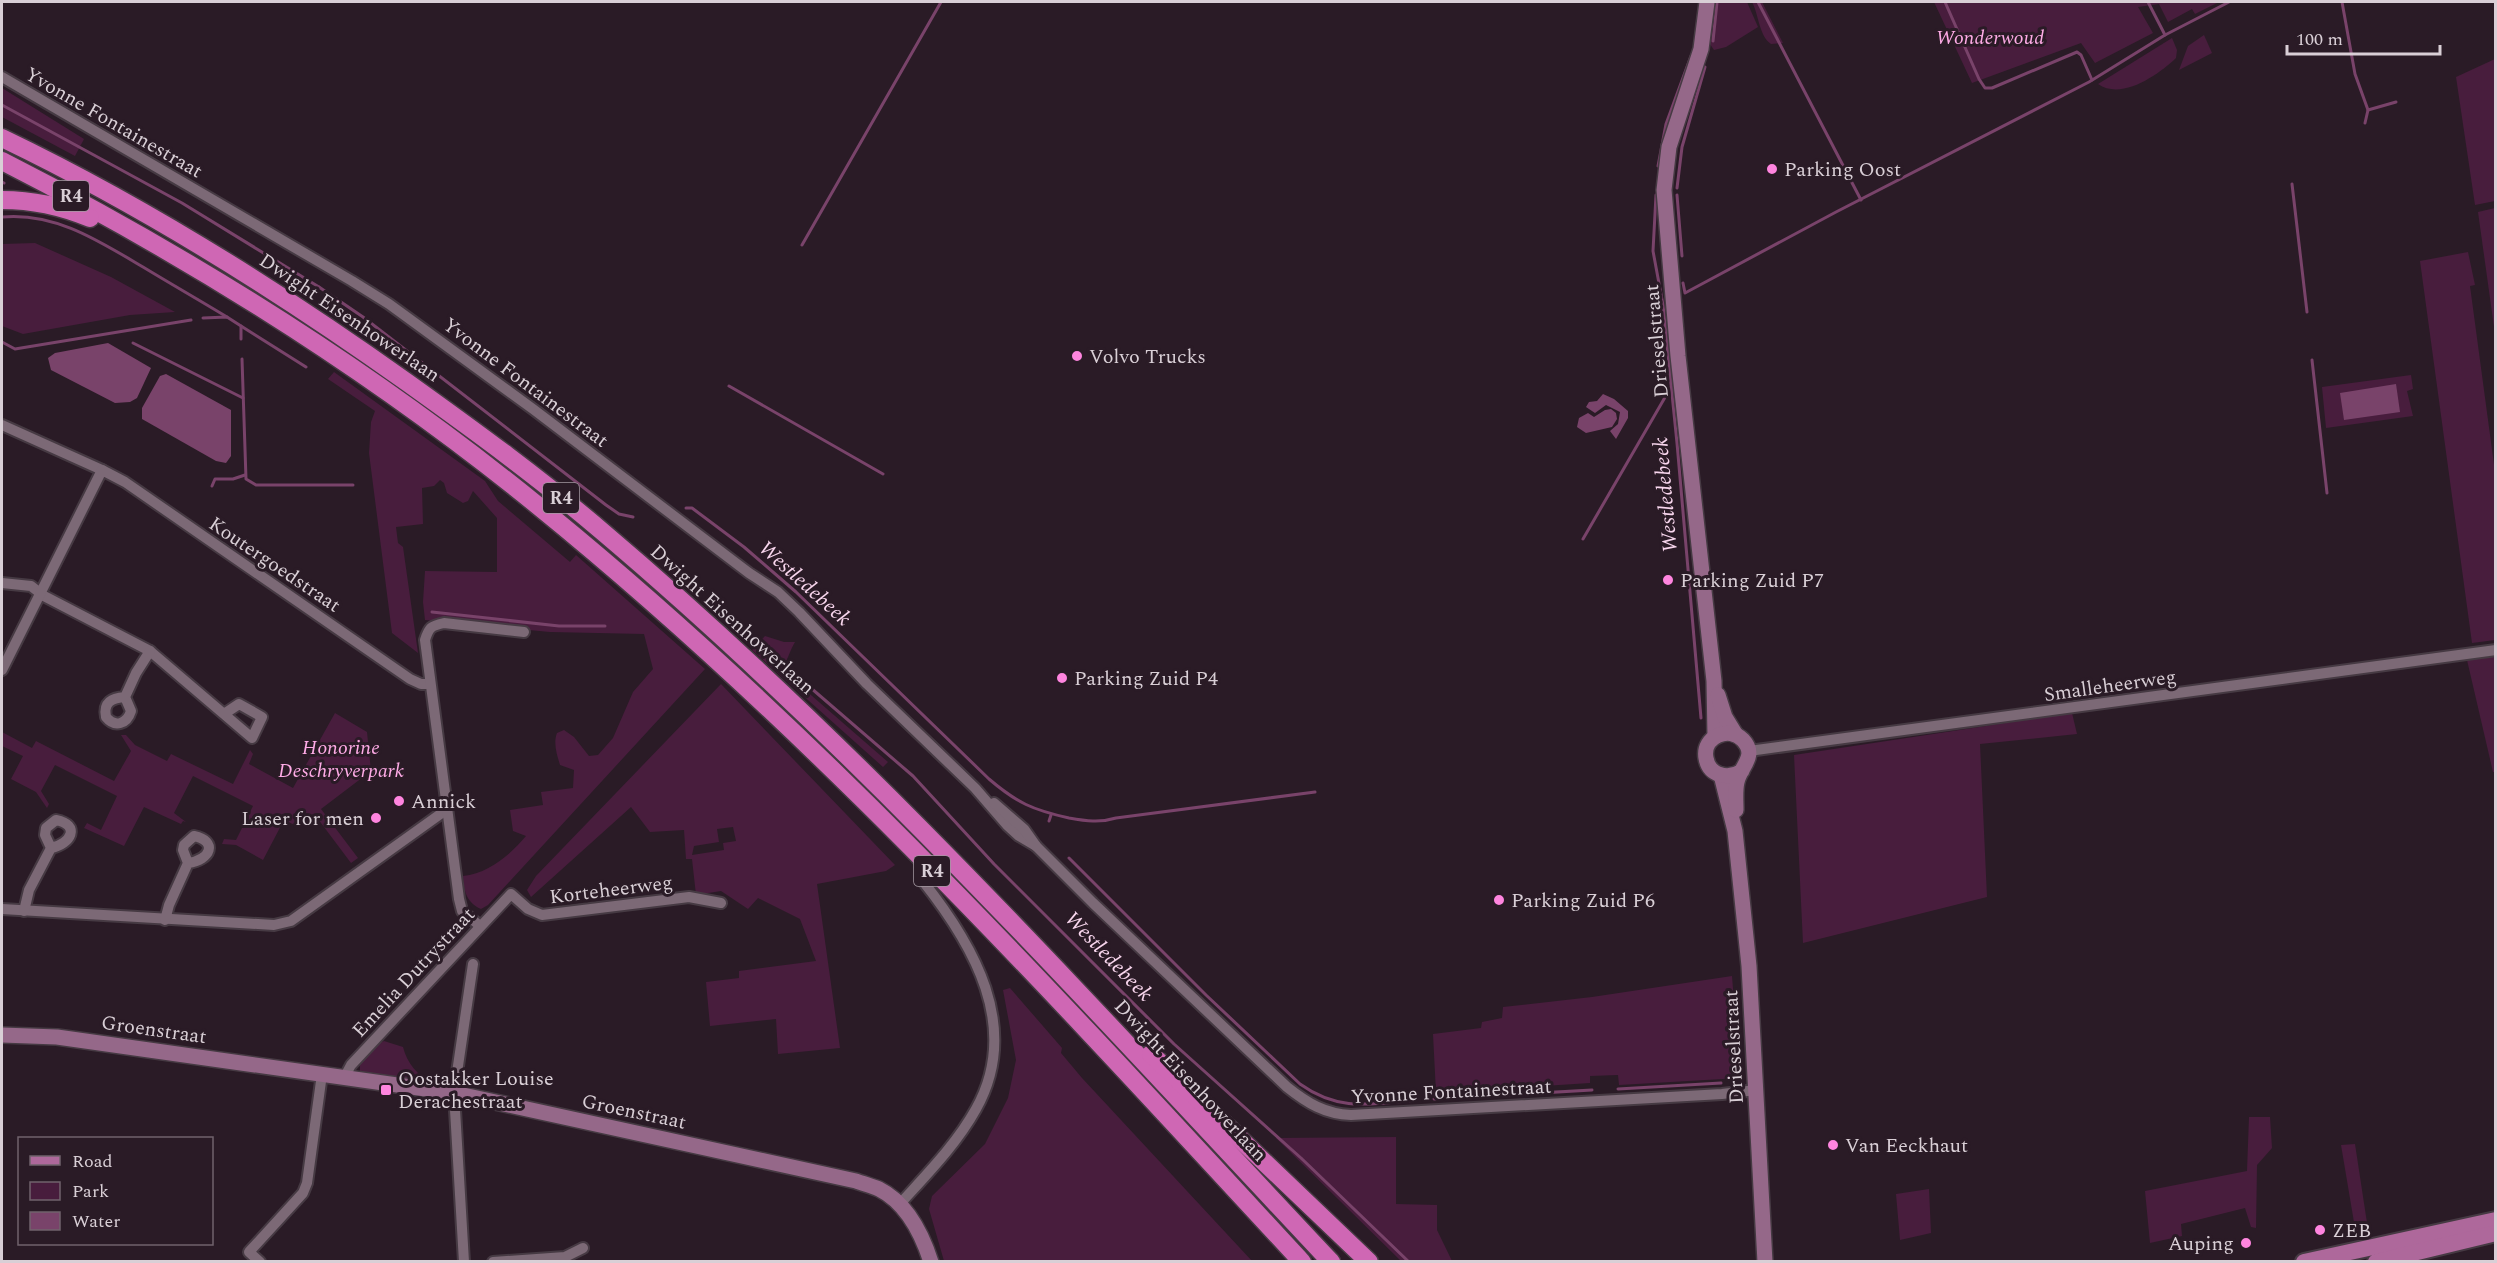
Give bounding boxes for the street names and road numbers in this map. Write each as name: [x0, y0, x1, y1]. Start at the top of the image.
street label: Yvonne Fontainestraat: [19, 60, 208, 186]
road number: R4: [53, 181, 89, 211]
street label: Dwight Eisenhowerlaan: [253, 246, 446, 390]
street label: Drieselstraat: [1637, 283, 1677, 399]
street label: Yvonne Fontainestraat: [436, 310, 615, 455]
road number: R4: [543, 483, 579, 513]
street label: Koutergoedstraat: [202, 509, 347, 620]
street label: Dwight Eisenhowerlaan: [643, 537, 822, 702]
street label: Smalleheerweg: [2042, 662, 2178, 710]
road number: R4: [914, 856, 950, 886]
street label: Korteheerweg: [548, 868, 675, 912]
street label: Emelia Dutrystraat: [345, 901, 482, 1045]
street label: Drieselstraat: [1716, 989, 1752, 1105]
street label: Dwight Eisenhowerlaan: [1107, 993, 1274, 1169]
street label: Groenstraat: [99, 1008, 208, 1052]
street label: Yvonne Fontainestraat: [1350, 1072, 1552, 1112]
street label: Groenstraat: [579, 1086, 689, 1138]

